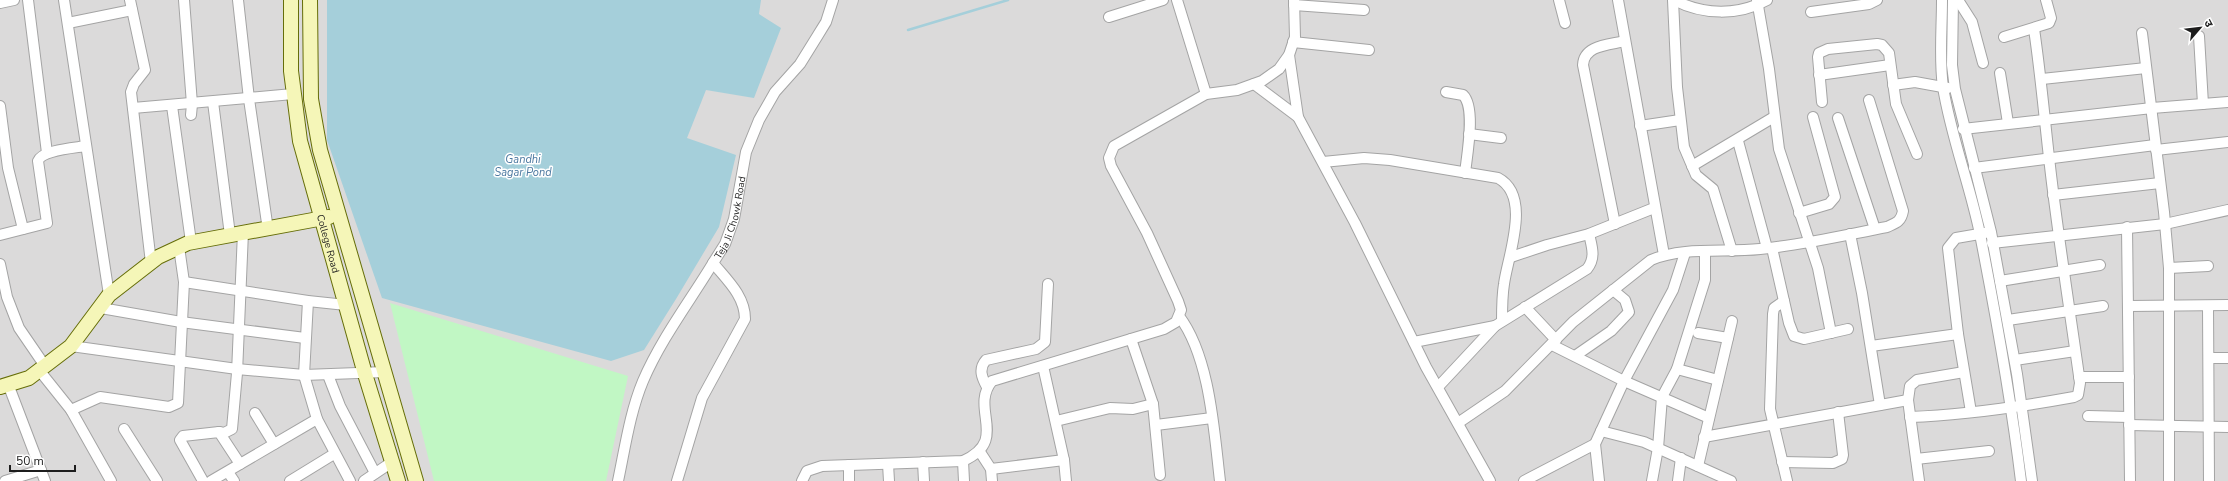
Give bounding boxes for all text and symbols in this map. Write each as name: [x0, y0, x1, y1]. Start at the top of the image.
north arrow: [2180, 8, 2220, 48]
text: उ: [2200, 17, 2217, 30]
water label: Gandhi Sagar Pond: [494, 152, 552, 180]
street label: Teja Ji Chowk Road: [711, 175, 750, 262]
street label: College Road: [313, 213, 343, 275]
scale bar: [10, 447, 75, 473]
text: 50 m: [16, 453, 44, 469]

